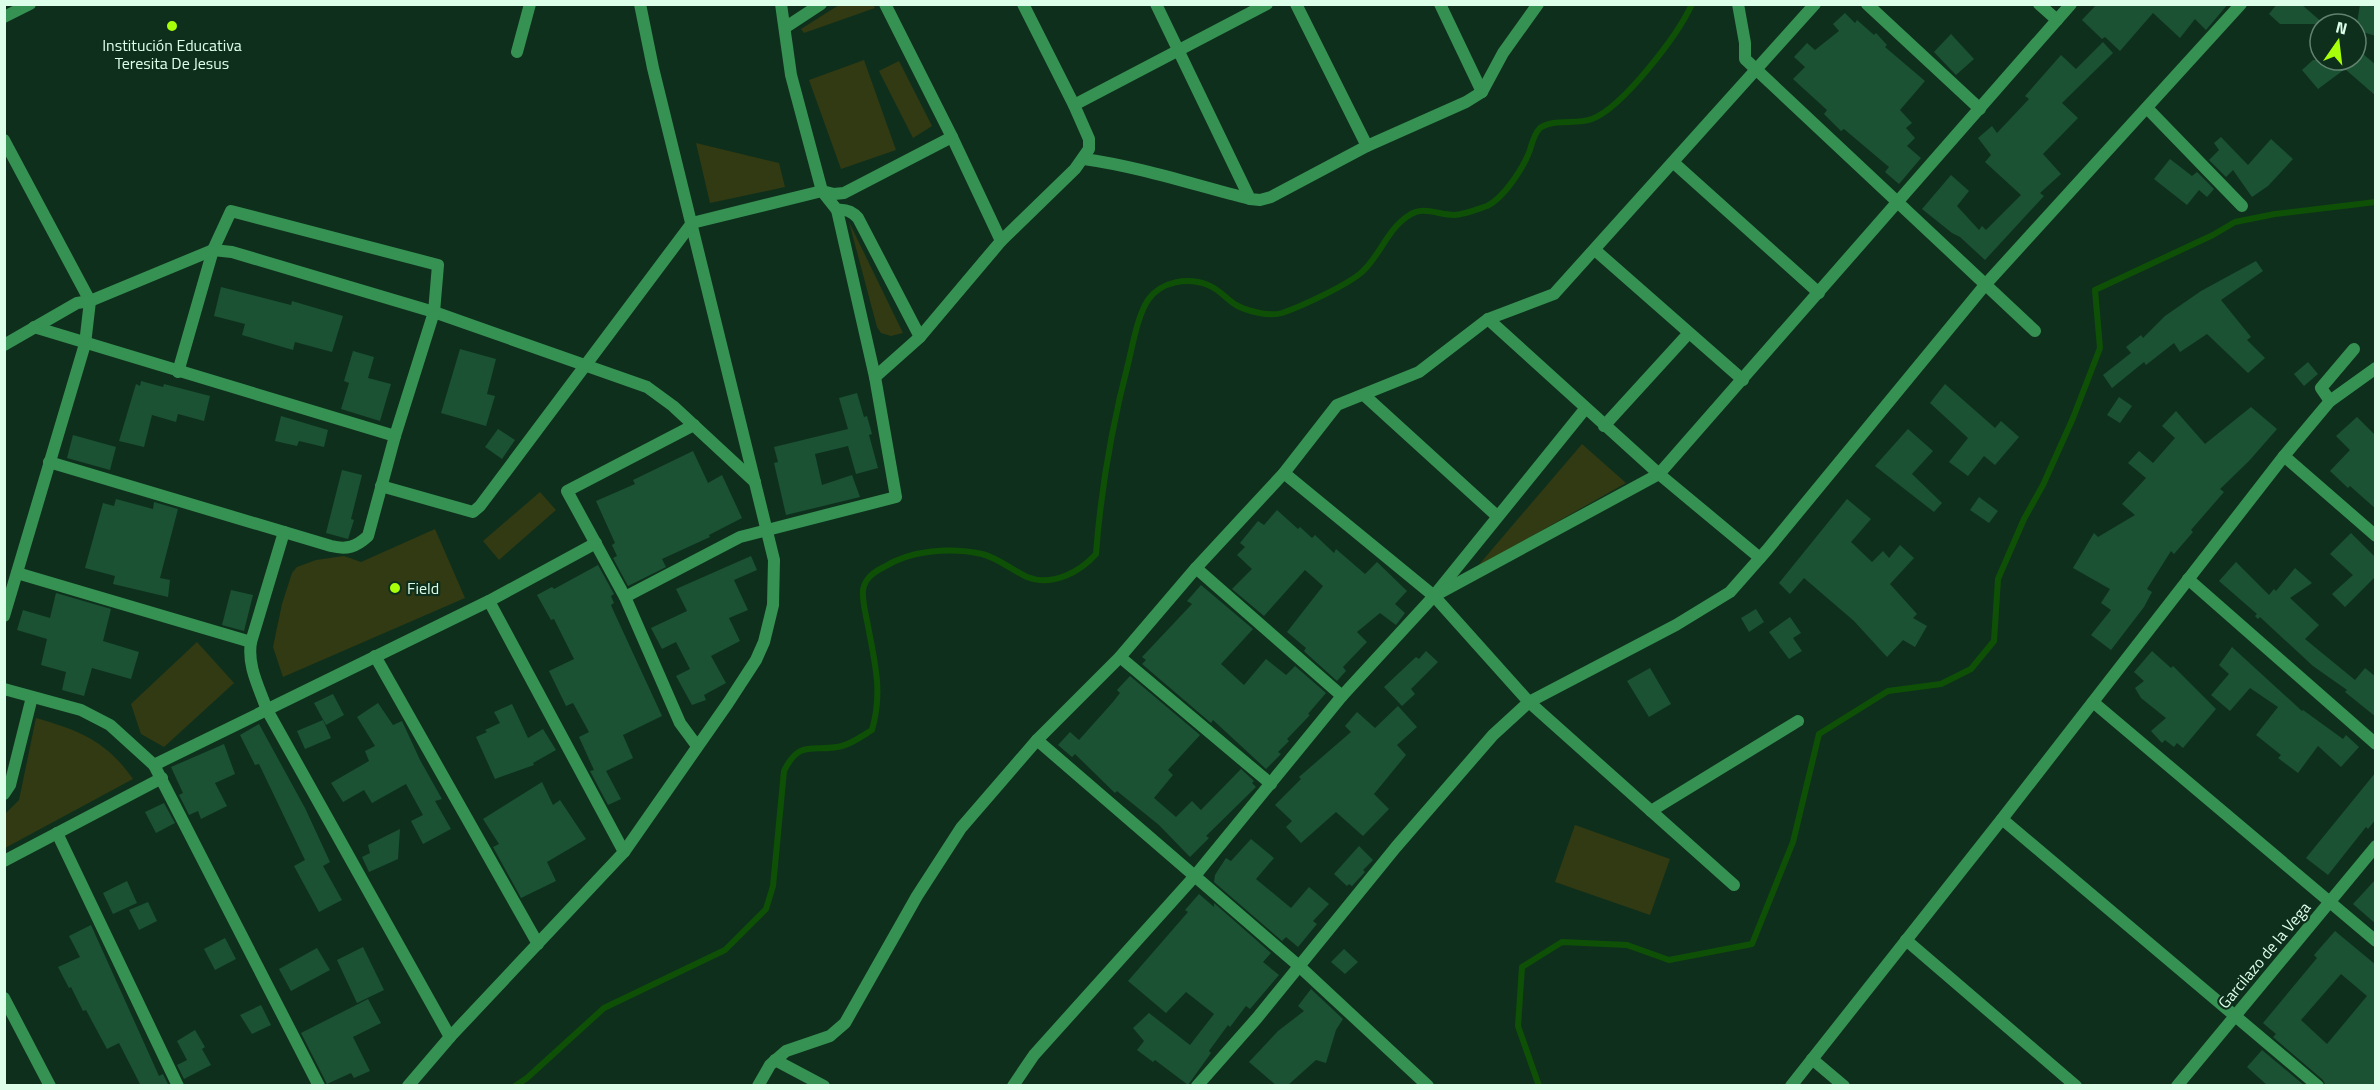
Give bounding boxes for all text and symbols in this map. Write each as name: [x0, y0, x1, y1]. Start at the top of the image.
north arrow: [2308, 12, 2368, 72]
text: N: [2333, 14, 2350, 40]
marker: Institución Educativa Teresita De Jesus: [165, 19, 179, 33]
place label: Institución Educativa Teresita De Jesus: [102, 33, 242, 75]
place label: Field: [407, 576, 439, 600]
marker: Field: [388, 581, 402, 595]
street label: Garcilazo de la Vega: [2212, 896, 2316, 1014]

